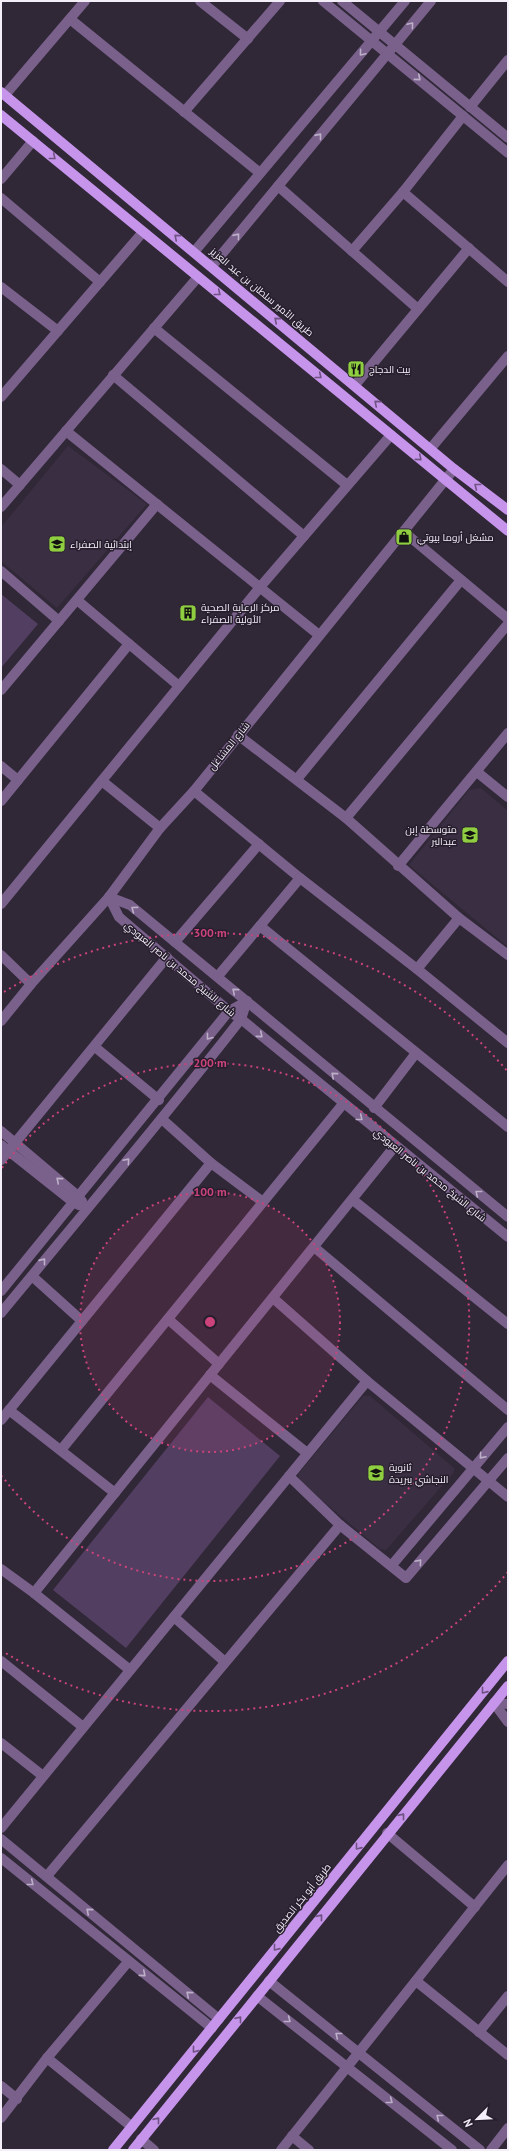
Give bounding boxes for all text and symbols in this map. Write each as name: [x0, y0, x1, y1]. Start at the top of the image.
one-way arrow: [407, 23, 414, 30]
one-way arrow: [360, 48, 367, 55]
one-way arrow: [414, 74, 421, 81]
one-way arrow: [315, 133, 322, 141]
one-way arrow: [48, 153, 55, 160]
one-way arrow: [232, 234, 239, 241]
one-way arrow: [174, 235, 182, 242]
street label: طريق الأمير سلطان بن عبد العزيز: [207, 244, 316, 339]
one-way arrow: [213, 289, 221, 296]
one-way arrow: [274, 318, 282, 325]
restaurant icon: بيت الدجاج: [346, 359, 366, 379]
place label: بيت الدجاج: [369, 363, 411, 376]
one-way arrow: [314, 371, 321, 378]
one-way arrow: [374, 401, 382, 408]
one-way arrow: [414, 454, 421, 461]
one-way arrow: [475, 484, 482, 491]
shop icon: مشغل أروما بيوتي: [394, 527, 414, 547]
place label: مشغل أروما بيوتي: [417, 531, 494, 545]
school or university icon: إبتدائية الصفراء: [47, 534, 67, 554]
place label: إبتدائية الصفراء: [70, 538, 132, 551]
place label: مركز الرعاية الصحية الأولية الصفراء: [201, 601, 280, 626]
building icon: مركز الرعاية الصحية الأولية الصفراء: [178, 603, 198, 623]
street label: شارع المشاغل: [205, 719, 253, 773]
place label: متوسطة إبن عبدالبر: [405, 823, 457, 848]
school or university icon: متوسطة إبن عبدالبر: [460, 825, 480, 845]
one-way arrow: [131, 907, 138, 914]
street label: شارع الشيخ محمد بن ناصر العبودي: [121, 919, 238, 1020]
text: 300 m: [193, 925, 227, 940]
one-way arrow: [232, 988, 239, 995]
one-way arrow: [256, 1030, 263, 1037]
one-way arrow: [207, 1032, 214, 1039]
text: 200 m: [193, 1055, 227, 1070]
one-way arrow: [331, 1072, 339, 1079]
one-way arrow: [356, 1114, 363, 1121]
street label: شارع الشيخ محمد بن ناصر العبودي: [370, 1126, 489, 1225]
one-way arrow: [122, 1159, 129, 1166]
one-way arrow: [57, 1177, 64, 1184]
text: 100 m: [193, 1184, 227, 1199]
one-way arrow: [475, 1190, 482, 1197]
one-way arrow: [39, 1259, 46, 1266]
centre of rings: [203, 1315, 217, 1329]
one-way arrow: [480, 1451, 487, 1459]
place label: ثانوية النجاشي ببريدة: [389, 1461, 448, 1487]
school or university icon: ثانوية النجاشي ببريدة: [366, 1463, 386, 1483]
one-way arrow: [415, 1559, 422, 1566]
one-way arrow: [481, 1687, 488, 1694]
one-way arrow: [397, 1813, 404, 1820]
one-way arrow: [356, 1843, 363, 1850]
street label: طريق أبو بكر الصديق: [270, 1861, 334, 1935]
one-way arrow: [27, 1878, 34, 1885]
one-way arrow: [87, 1909, 94, 1916]
one-way arrow: [316, 1915, 323, 1922]
one-way arrow: [274, 1944, 281, 1951]
one-way arrow: [138, 1969, 145, 1976]
one-way arrow: [187, 1992, 194, 1999]
one-way arrow: [283, 2015, 290, 2022]
one-way arrow: [234, 2016, 241, 2023]
one-way arrow: [335, 2033, 342, 2040]
one-way arrow: [193, 2045, 200, 2052]
one-way arrow: [385, 2096, 392, 2103]
north arrow: [457, 2099, 497, 2139]
one-way arrow: [437, 2114, 444, 2121]
one-way arrow: [152, 2117, 159, 2124]
text: N: [460, 2117, 476, 2129]

